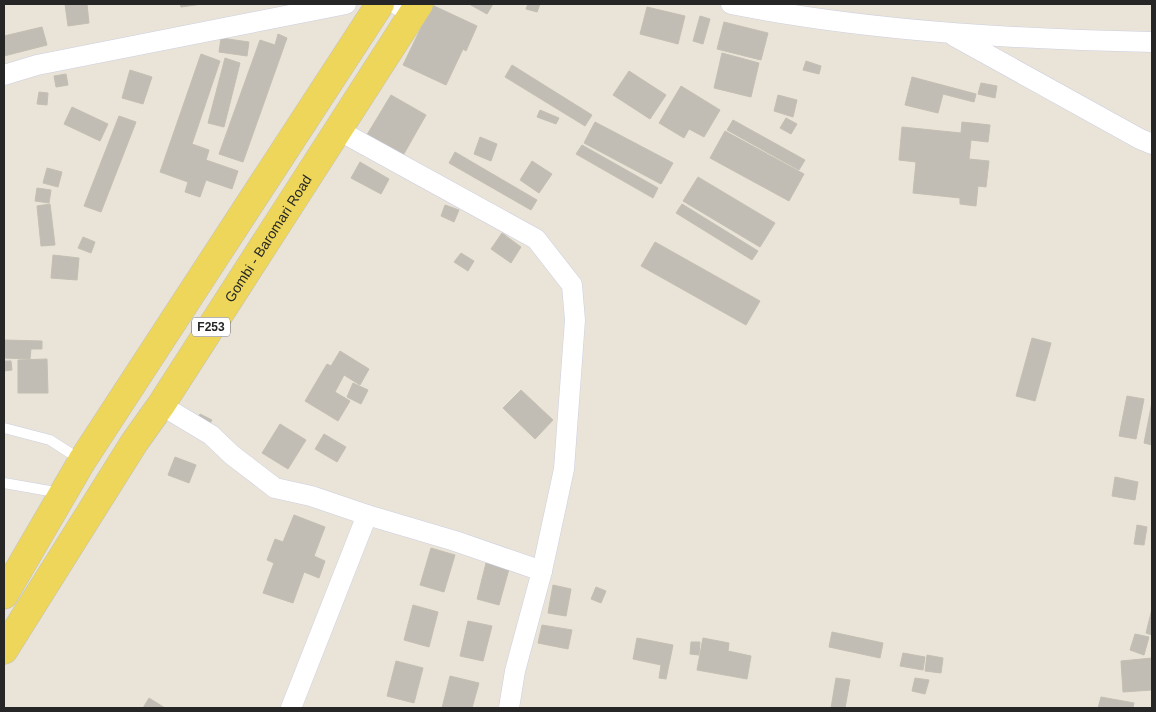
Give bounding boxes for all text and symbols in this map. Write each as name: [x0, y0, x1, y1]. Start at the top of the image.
street label: Gombi - Baromari Road: [221, 172, 315, 305]
road number: F253: [192, 318, 230, 337]

